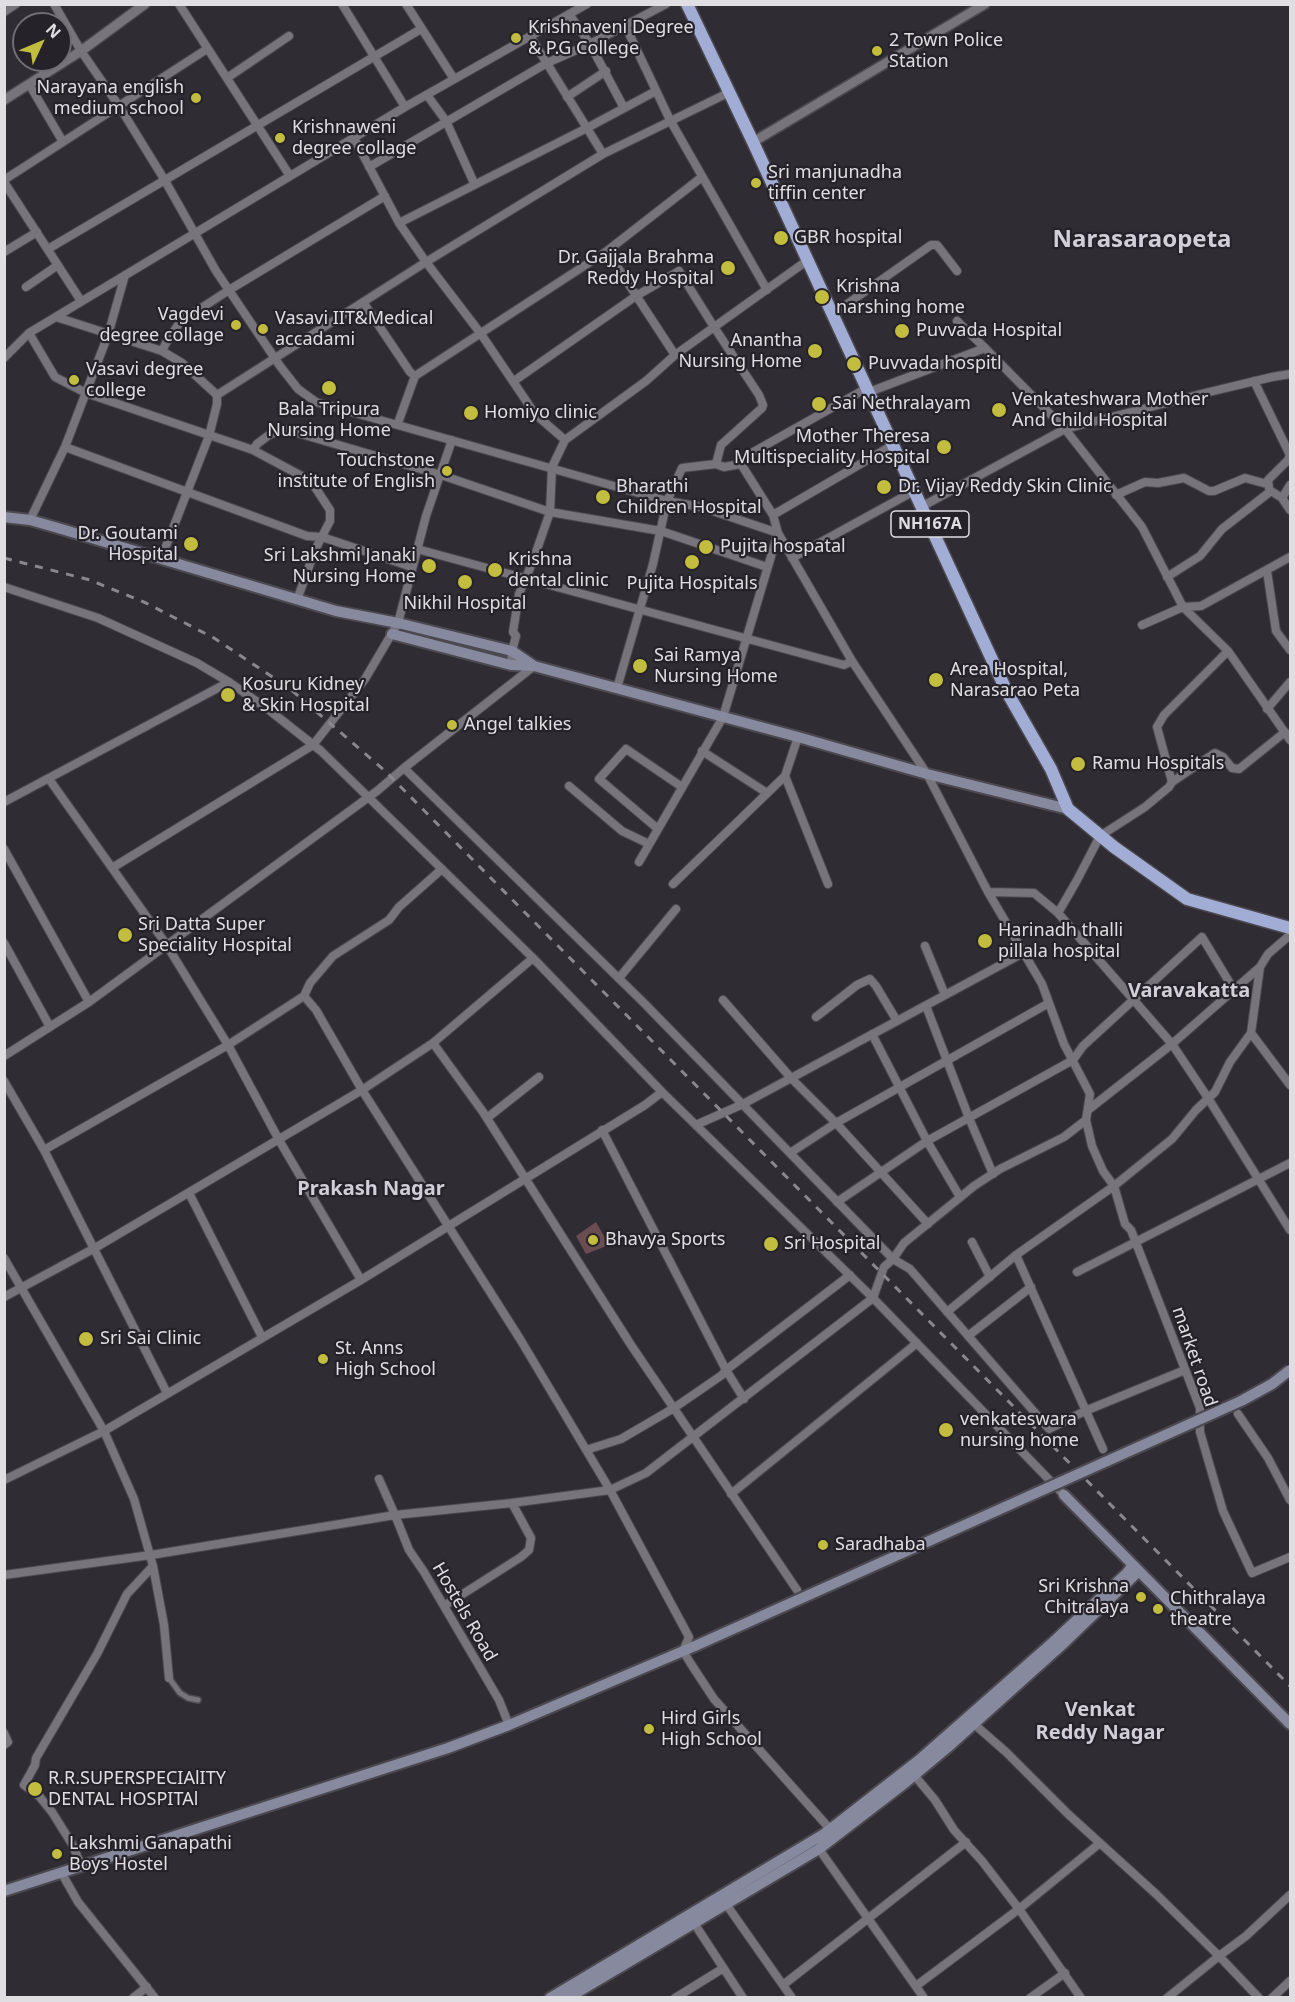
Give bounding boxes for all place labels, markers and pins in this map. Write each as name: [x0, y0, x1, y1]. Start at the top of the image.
place label: Krishnaveni Degree & P.G College: [528, 17, 694, 60]
place label: 2 Town Police Station: [889, 30, 1003, 72]
marker: Krishnaveni Degree & P.G College: [509, 31, 523, 45]
marker: 2 Town Police Station: [870, 44, 884, 58]
place label: Narayana english medium school: [36, 77, 184, 119]
marker: Narayana english medium school: [189, 91, 203, 105]
place label: Krishnaweni degree collage: [292, 117, 416, 160]
marker: Krishnaweni degree collage: [273, 131, 287, 145]
place label: Sri manjunadha tiffin center: [768, 162, 902, 204]
marker: Sri manjunadha tiffin center: [749, 176, 763, 190]
place label: GBR hospital: [794, 227, 902, 249]
marker: GBR hospital: [772, 229, 790, 247]
place label: Dr. Gajjala Brahma Reddy Hospital: [558, 247, 714, 290]
marker: Dr. Gajjala Brahma Reddy Hospital: [719, 259, 737, 277]
place label: Krishna narshing home: [836, 276, 965, 318]
marker: Krishna narshing home: [813, 288, 831, 306]
place label: Vagdevi degree collage: [100, 304, 224, 346]
place label: Vasavi IIT&Medical accadami: [275, 308, 433, 350]
marker: Vagdevi degree collage: [229, 318, 243, 332]
place label: Puvvada Hospital: [916, 320, 1062, 342]
marker: Vasavi IIT&Medical accadami: [256, 322, 270, 336]
marker: Puvvada Hospital: [893, 322, 911, 340]
place label: Anantha Nursing Home: [678, 330, 802, 372]
marker: Anantha Nursing Home: [806, 342, 824, 360]
place label: Puvvada hospitl: [868, 353, 1002, 375]
marker: Puvvada hospitl: [845, 355, 863, 373]
place label: Vasavi degree college: [86, 359, 203, 401]
marker: Vasavi degree college: [67, 373, 81, 387]
marker: Bala Tripura Nursing Home: [320, 379, 338, 397]
place label: Venkateshwara Mother And Child Hospital: [1012, 389, 1208, 432]
place label: Sai Nethralayam: [832, 393, 971, 415]
marker: Sai Nethralayam: [810, 395, 828, 413]
place label: Bala Tripura Nursing Home: [267, 399, 391, 442]
marker: Venkateshwara Mother And Child Hospital: [990, 401, 1008, 419]
place label: Homiyo clinic: [484, 402, 597, 424]
marker: Homiyo clinic: [462, 404, 480, 422]
place label: Mother Theresa Multispeciality Hospital: [734, 426, 930, 468]
marker: Mother Theresa Multispeciality Hospital: [935, 438, 953, 456]
place label: Touchstone institute of English: [278, 450, 435, 492]
marker: Touchstone institute of English: [440, 464, 454, 478]
place label: Bharathi Children Hospital: [616, 476, 762, 518]
place label: Dr. Vijay Reddy Skin Clinic: [898, 476, 1112, 498]
marker: Dr. Vijay Reddy Skin Clinic: [875, 478, 893, 496]
marker: Bharathi Children Hospital: [594, 488, 612, 506]
place label: Dr. Goutami Hospital: [78, 523, 178, 566]
marker: Dr. Goutami Hospital: [182, 535, 200, 553]
place label: Pujita hospatal: [720, 536, 846, 558]
marker: Pujita hospatal: [697, 538, 715, 556]
place label: Sri Lakshmi Janaki Nursing Home: [264, 545, 416, 588]
place label: Krishna dental clinic: [508, 549, 609, 592]
marker: Pujita Hospitals: [683, 553, 701, 571]
marker: Sri Lakshmi Janaki Nursing Home: [420, 557, 438, 575]
marker: Krishna dental clinic: [486, 561, 504, 579]
marker: Nikhil Hospital: [456, 573, 474, 591]
place label: Pujita Hospitals: [626, 573, 758, 595]
place label: Nikhil Hospital: [404, 593, 526, 615]
place label: Sai Ramya Nursing Home: [654, 645, 778, 688]
marker: Sai Ramya Nursing Home: [631, 657, 649, 675]
place label: Area Hospital, Narasarao Peta: [950, 659, 1080, 702]
marker: Area Hospital, Narasarao Peta: [927, 671, 945, 689]
place label: Kosuru Kidney & Skin Hospital: [242, 674, 370, 716]
marker: Kosuru Kidney & Skin Hospital: [219, 686, 237, 704]
place label: Angel talkies: [464, 714, 571, 736]
marker: Angel talkies: [445, 718, 459, 732]
place label: Ramu Hospitals: [1092, 753, 1224, 775]
marker: Ramu Hospitals: [1069, 755, 1087, 773]
place label: Sri Datta Super Speciality Hospital: [138, 914, 292, 956]
place label: Harinadh thalli pillala hospital: [998, 920, 1123, 962]
marker: Sri Datta Super Speciality Hospital: [116, 926, 134, 944]
marker: Harinadh thalli pillala hospital: [976, 932, 994, 950]
place label: Bhavya Sports: [605, 1229, 725, 1251]
marker: Bhavya Sports: [586, 1233, 600, 1247]
place label: Sri Hospital: [784, 1233, 880, 1255]
marker: Sri Hospital: [762, 1235, 780, 1253]
place label: Sri Sai Clinic: [100, 1328, 201, 1350]
marker: Sri Sai Clinic: [77, 1330, 95, 1348]
place label: St. Anns High School: [335, 1338, 436, 1380]
marker: St. Anns High School: [316, 1352, 330, 1366]
place label: venkateswara nursing home: [960, 1409, 1079, 1452]
marker: venkateswara nursing home: [937, 1421, 955, 1439]
place label: Saradhaba: [835, 1534, 926, 1556]
marker: Saradhaba: [816, 1538, 830, 1552]
place label: Sri Krishna Chitralaya: [1038, 1576, 1129, 1618]
place label: Chithralaya theatre: [1170, 1588, 1266, 1630]
marker: Sri Krishna Chitralaya: [1134, 1590, 1148, 1604]
marker: Chithralaya theatre: [1151, 1602, 1165, 1616]
place label: Hird Girls High School: [661, 1708, 762, 1750]
marker: Hird Girls High School: [642, 1722, 656, 1736]
place label: R.R.SUPERSPECIAlITY DENTAL HOSPITAl: [48, 1768, 226, 1810]
marker: R.R.SUPERSPECIAlITY DENTAL HOSPITAl: [26, 1780, 44, 1798]
place label: Lakshmi Ganapathi Boys Hostel: [69, 1833, 232, 1876]
marker: Lakshmi Ganapathi Boys Hostel: [50, 1847, 64, 1861]

